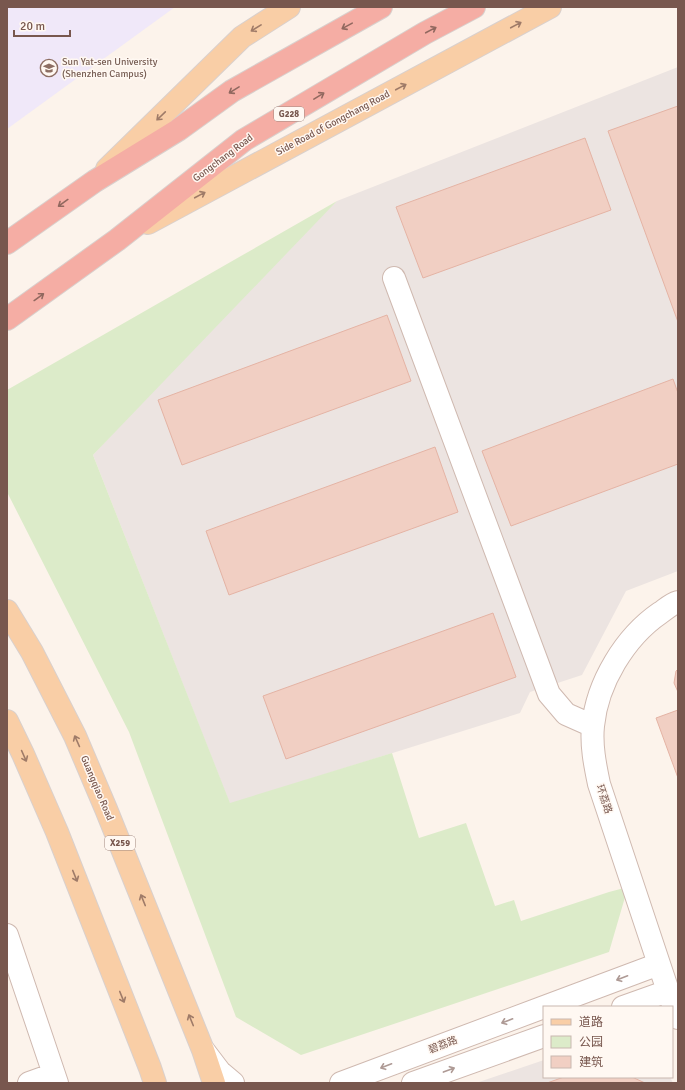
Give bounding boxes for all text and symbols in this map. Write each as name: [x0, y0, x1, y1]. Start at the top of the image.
scale bar: [14, 12, 70, 38]
text: 20 m: [20, 19, 45, 34]
one-way arrow: [510, 21, 522, 28]
one-way arrow: [341, 23, 353, 31]
one-way arrow: [251, 24, 262, 32]
one-way arrow: [425, 25, 437, 33]
place label: Sun Yat-sen University (Shenzhen Campus): [62, 56, 158, 80]
school or university icon: Sun Yat-sen University (Shenzhen Campus): [39, 58, 59, 78]
one-way arrow: [395, 82, 407, 90]
one-way arrow: [228, 87, 240, 95]
street label: Side Road of Gongchang Road: [274, 88, 392, 158]
one-way arrow: [313, 91, 325, 99]
road number: G228: [274, 107, 304, 121]
one-way arrow: [156, 111, 166, 121]
street label: Gongchang Road: [191, 132, 255, 184]
one-way arrow: [194, 190, 206, 198]
one-way arrow: [58, 199, 69, 207]
one-way arrow: [33, 292, 44, 301]
one-way arrow: [72, 735, 80, 747]
one-way arrow: [21, 750, 28, 762]
street label: Guangqiao Road: [78, 754, 116, 822]
street label: 环荔路: [594, 783, 614, 815]
road number: X259: [105, 836, 135, 850]
one-way arrow: [71, 870, 79, 882]
one-way arrow: [138, 894, 146, 906]
one-way arrow: [617, 974, 629, 982]
one-way arrow: [119, 990, 127, 1002]
legend: [543, 1006, 673, 1078]
one-way arrow: [187, 1015, 195, 1027]
text: 道路: [579, 1015, 603, 1030]
one-way arrow: [502, 1017, 514, 1025]
street label: 碧荔路: [427, 1034, 459, 1056]
text: 公园: [579, 1035, 603, 1050]
text: 建筑: [579, 1055, 603, 1070]
one-way arrow: [380, 1063, 392, 1071]
one-way arrow: [443, 1065, 455, 1073]

